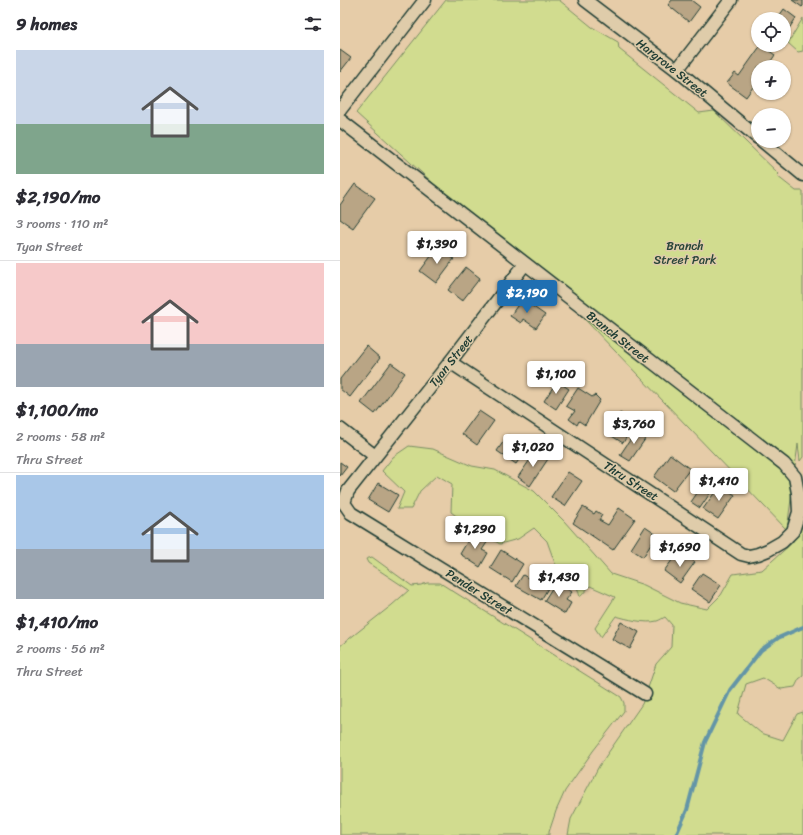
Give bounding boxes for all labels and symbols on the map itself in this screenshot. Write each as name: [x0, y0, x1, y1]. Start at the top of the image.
street label: Hargrove Street: [631, 33, 713, 103]
pin: $1,390: [404, 231, 470, 265]
park label: Branch Street Park: [654, 235, 717, 271]
pin: $2,190: [494, 280, 560, 314]
street label: Branch Street: [581, 305, 655, 369]
street label: Tyan Street: [423, 330, 479, 392]
pin: $1,100: [523, 361, 589, 395]
pin: $3,760: [601, 411, 667, 445]
pin: $1,020: [500, 434, 566, 468]
street label: Thru Street: [599, 455, 663, 507]
pin: $1,410: [686, 468, 752, 502]
pin: $1,290: [442, 516, 508, 550]
pin: $1,690: [647, 534, 713, 568]
street label: Pender Street: [441, 563, 518, 622]
pin: $1,430: [526, 564, 592, 598]

